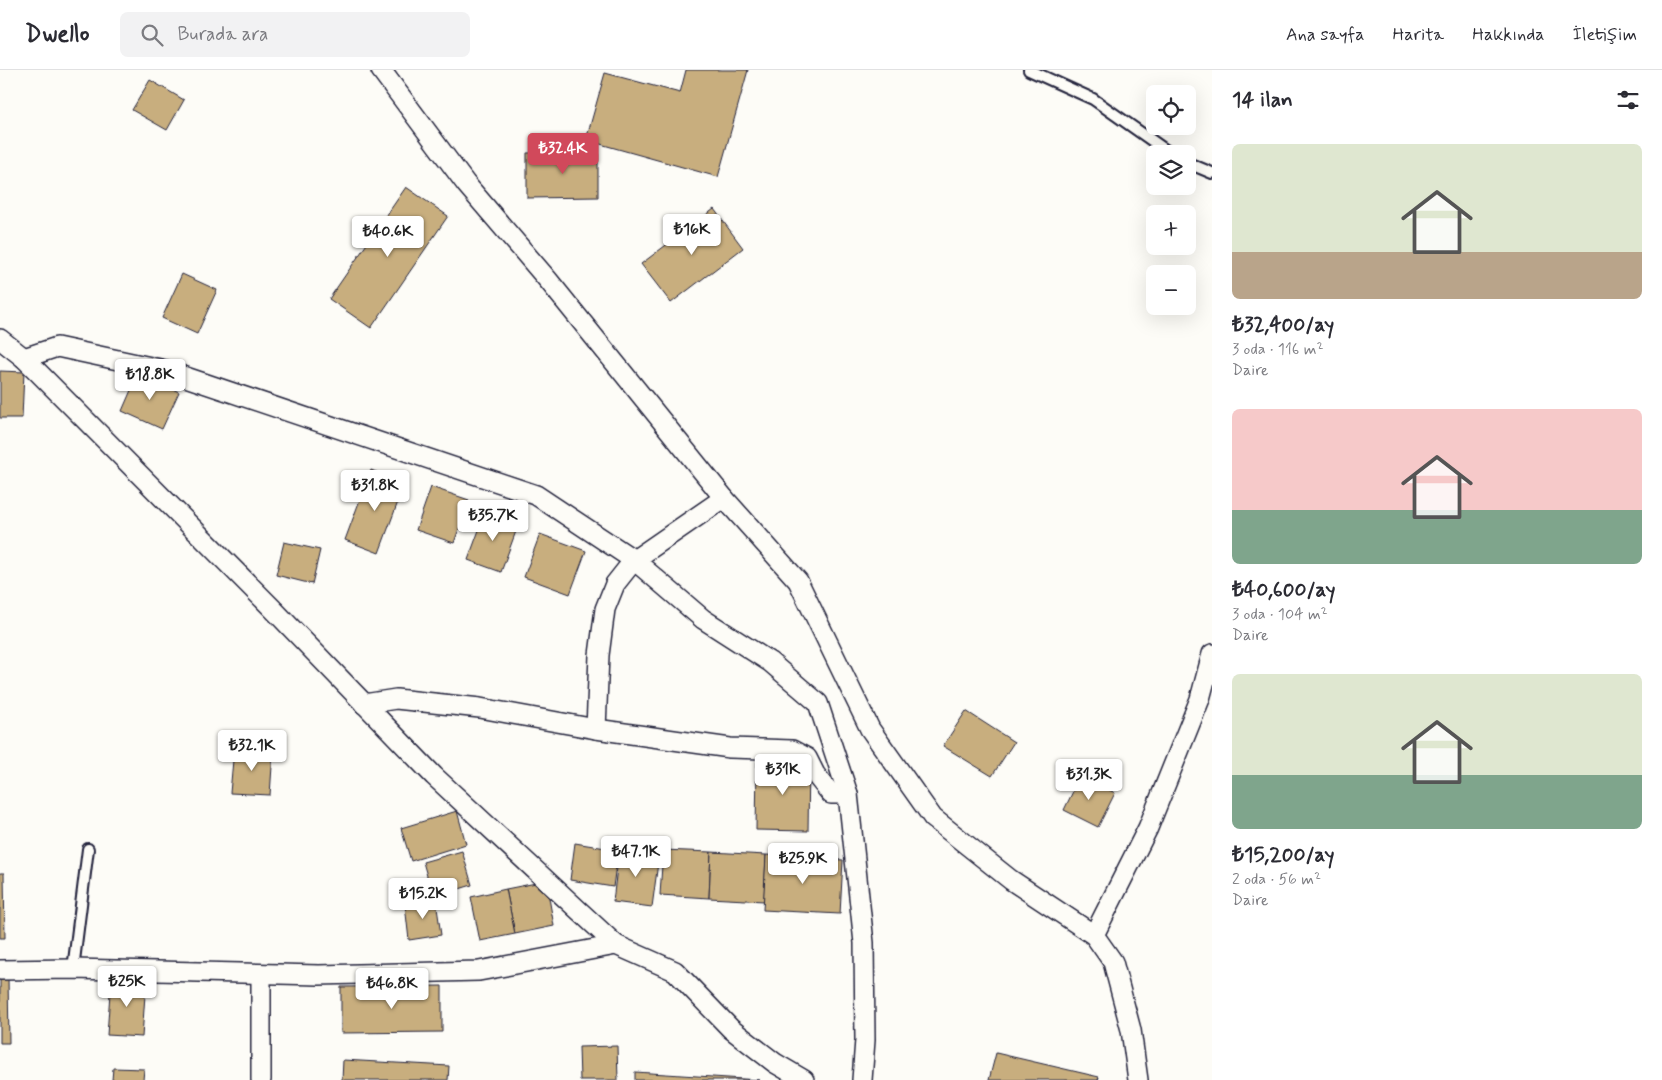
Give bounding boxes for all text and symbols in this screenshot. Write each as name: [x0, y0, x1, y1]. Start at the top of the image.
search box: [120, 12, 470, 57]
text: Dwello: [25, 19, 90, 50]
icon: search: [138, 21, 166, 49]
text: Burada ara: [178, 22, 268, 47]
text: Ana sayfa: [1286, 23, 1365, 47]
text: Harita: [1393, 23, 1444, 47]
text: Hakkında: [1472, 23, 1545, 47]
text: İletişim: [1573, 23, 1637, 47]
map controls: [1146, 85, 1196, 315]
button: locate: [1146, 85, 1196, 135]
text: 14 ilan: [1232, 86, 1293, 114]
icon: filters: [1614, 86, 1642, 114]
pin: ₺32.4K: [522, 132, 604, 175]
text: ₺32.4K: [539, 138, 587, 159]
button: layers: [1146, 145, 1196, 195]
icon: home: [1392, 177, 1482, 267]
button: +: [1146, 205, 1196, 255]
pin: ₺16K: [662, 214, 722, 256]
pin: ₺40.6K: [347, 216, 429, 258]
text: ₺16K: [674, 219, 710, 240]
text: ₺40.6K: [363, 221, 413, 242]
button: −: [1146, 265, 1196, 315]
text: ₺32,400/ay: [1232, 311, 1334, 339]
text: 3 oda · 116 m²: [1232, 339, 1324, 360]
pin: ₺18.8K: [109, 358, 191, 401]
text: Daire: [1232, 360, 1268, 381]
text: ₺18.8K: [126, 364, 174, 385]
icon: home: [1392, 442, 1482, 532]
pin: ₺31.8K: [334, 470, 416, 512]
text: ₺31.8K: [352, 475, 398, 496]
pin: ₺35.7K: [452, 500, 534, 542]
text: ₺35.7K: [468, 505, 518, 526]
text: ₺40,600/ay: [1232, 576, 1335, 604]
text: 3 oda · 104 m²: [1232, 604, 1328, 625]
text: Daire: [1232, 625, 1268, 646]
icon: home: [1392, 707, 1482, 797]
pin: ₺32.1K: [211, 730, 293, 772]
text: ₺32.1K: [229, 735, 275, 756]
pin: ₺31K: [753, 754, 813, 796]
pin: ₺31.3K: [1048, 758, 1130, 801]
text: ₺31K: [766, 759, 800, 780]
text: ₺31.3K: [1066, 764, 1112, 785]
pin: ₺47.1K: [595, 836, 677, 878]
text: ₺47.1K: [612, 841, 660, 862]
text: ₺15,200/ay: [1232, 841, 1334, 869]
pin: ₺25.9K: [762, 842, 844, 885]
text: ₺25.9K: [779, 848, 827, 869]
text: 2 oda · 56 m²: [1232, 869, 1321, 890]
pin: ₺15.2K: [382, 878, 464, 920]
text: ₺15.2K: [399, 883, 447, 904]
text: Daire: [1232, 890, 1268, 911]
pin: ₺25K: [97, 966, 157, 1008]
pin: ₺46.8K: [351, 968, 433, 1010]
text: ₺25K: [109, 971, 145, 992]
text: ₺46.8K: [367, 973, 417, 994]

